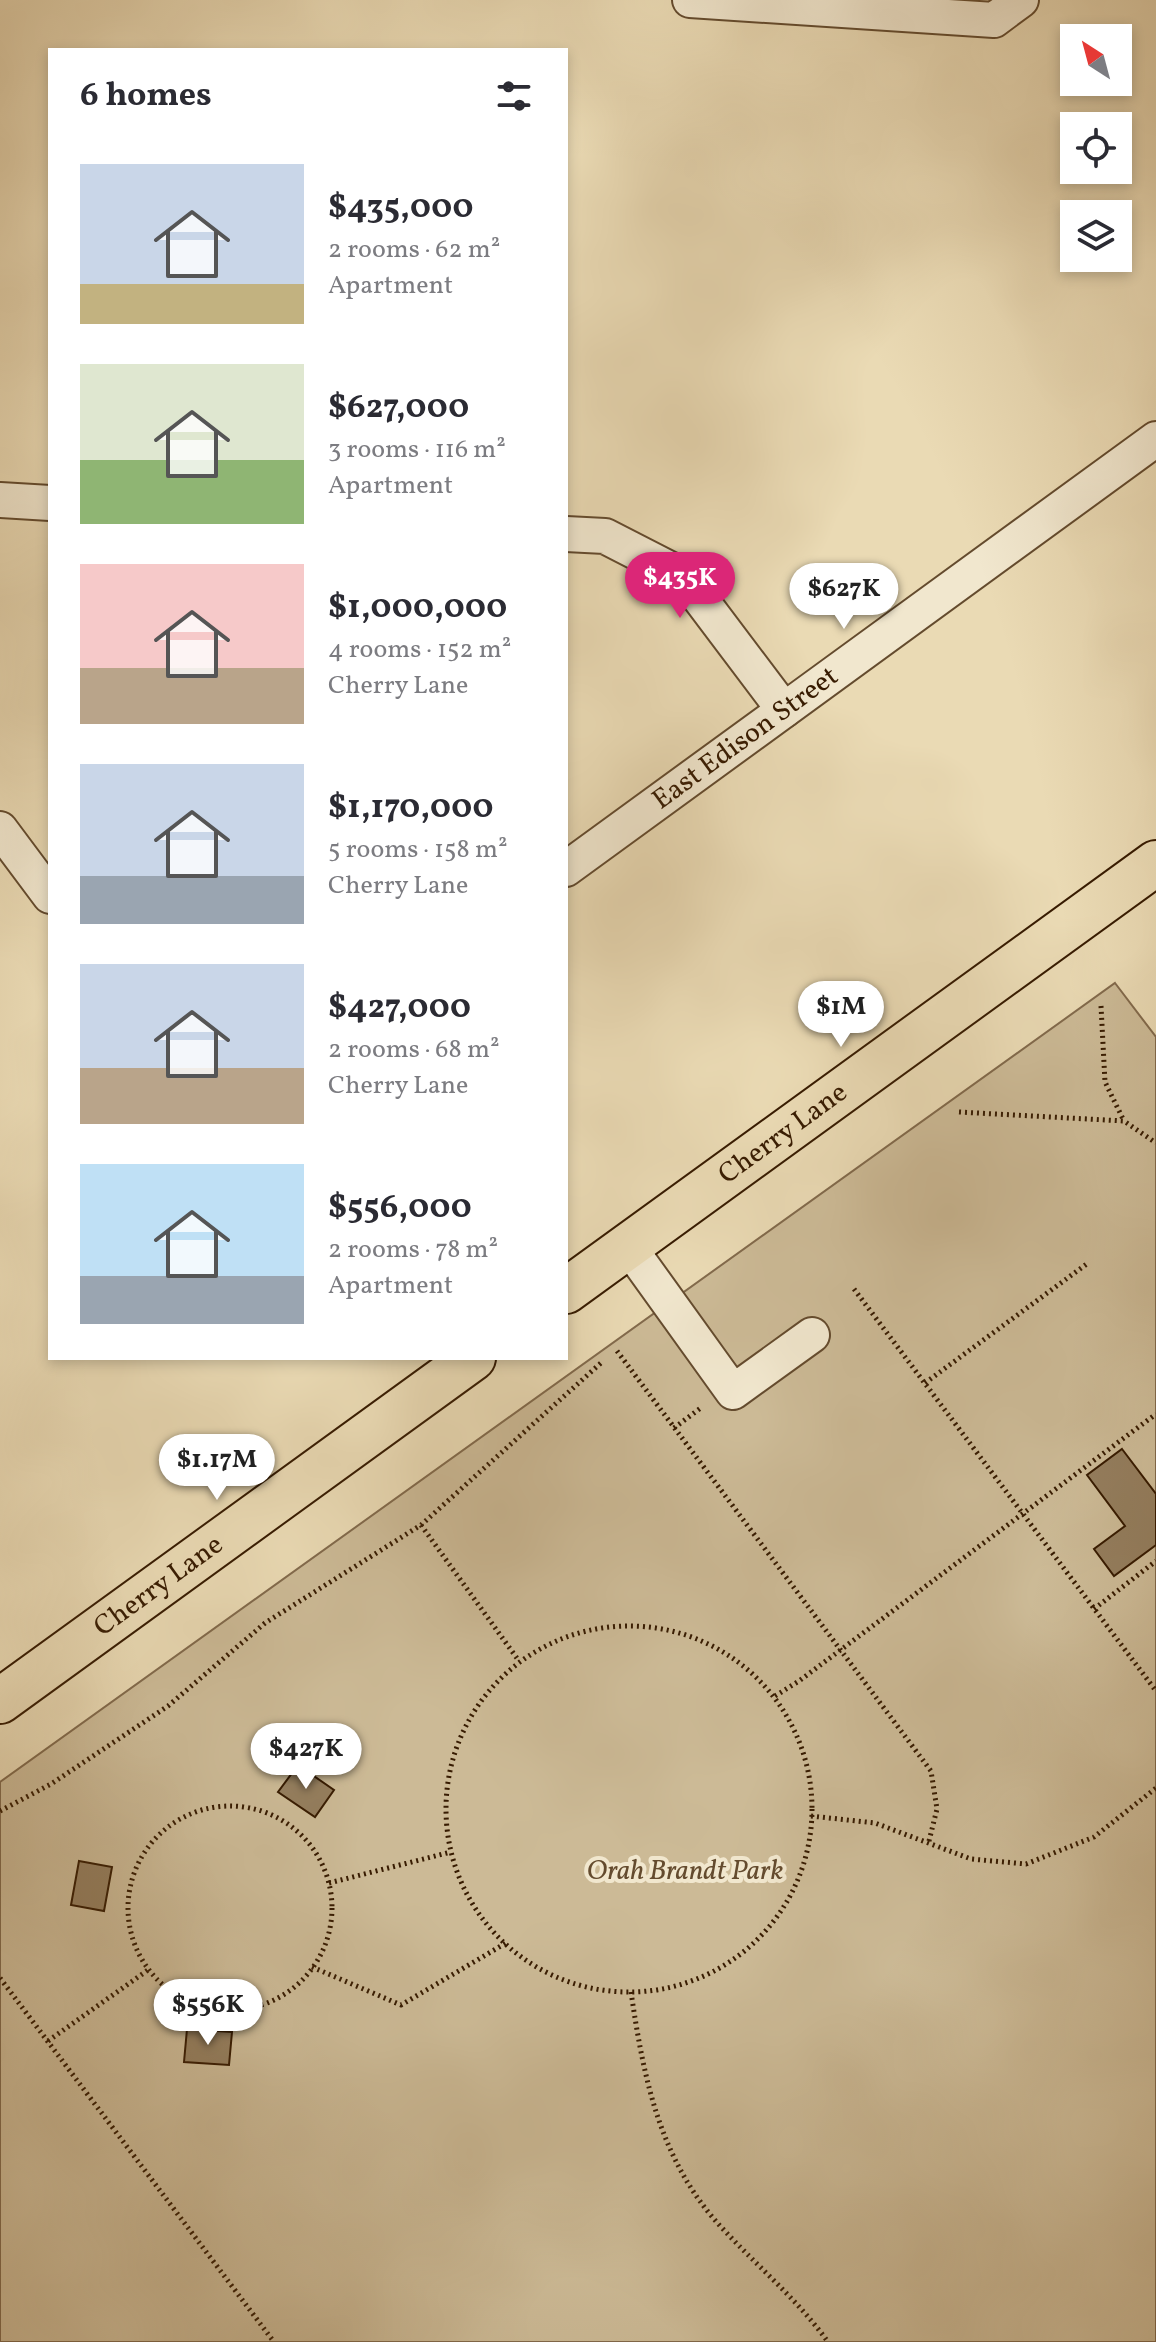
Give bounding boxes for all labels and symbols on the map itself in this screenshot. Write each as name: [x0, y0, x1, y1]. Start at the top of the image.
north arrow: [1060, 24, 1132, 96]
pin: $435K: [624, 552, 736, 620]
pin: $627K: [788, 563, 900, 631]
street label: East Edison Street: [644, 657, 847, 819]
pin: $1M: [802, 981, 880, 1049]
street label: Cherry Lane: [710, 1073, 856, 1194]
pin: $1.17M: [152, 1434, 282, 1502]
street label: Cherry Lane: [86, 1526, 231, 1646]
pin: $427K: [250, 1723, 362, 1791]
park label: Orah Brandt Park: [587, 1852, 784, 1891]
pin: $556K: [152, 1979, 264, 2047]

